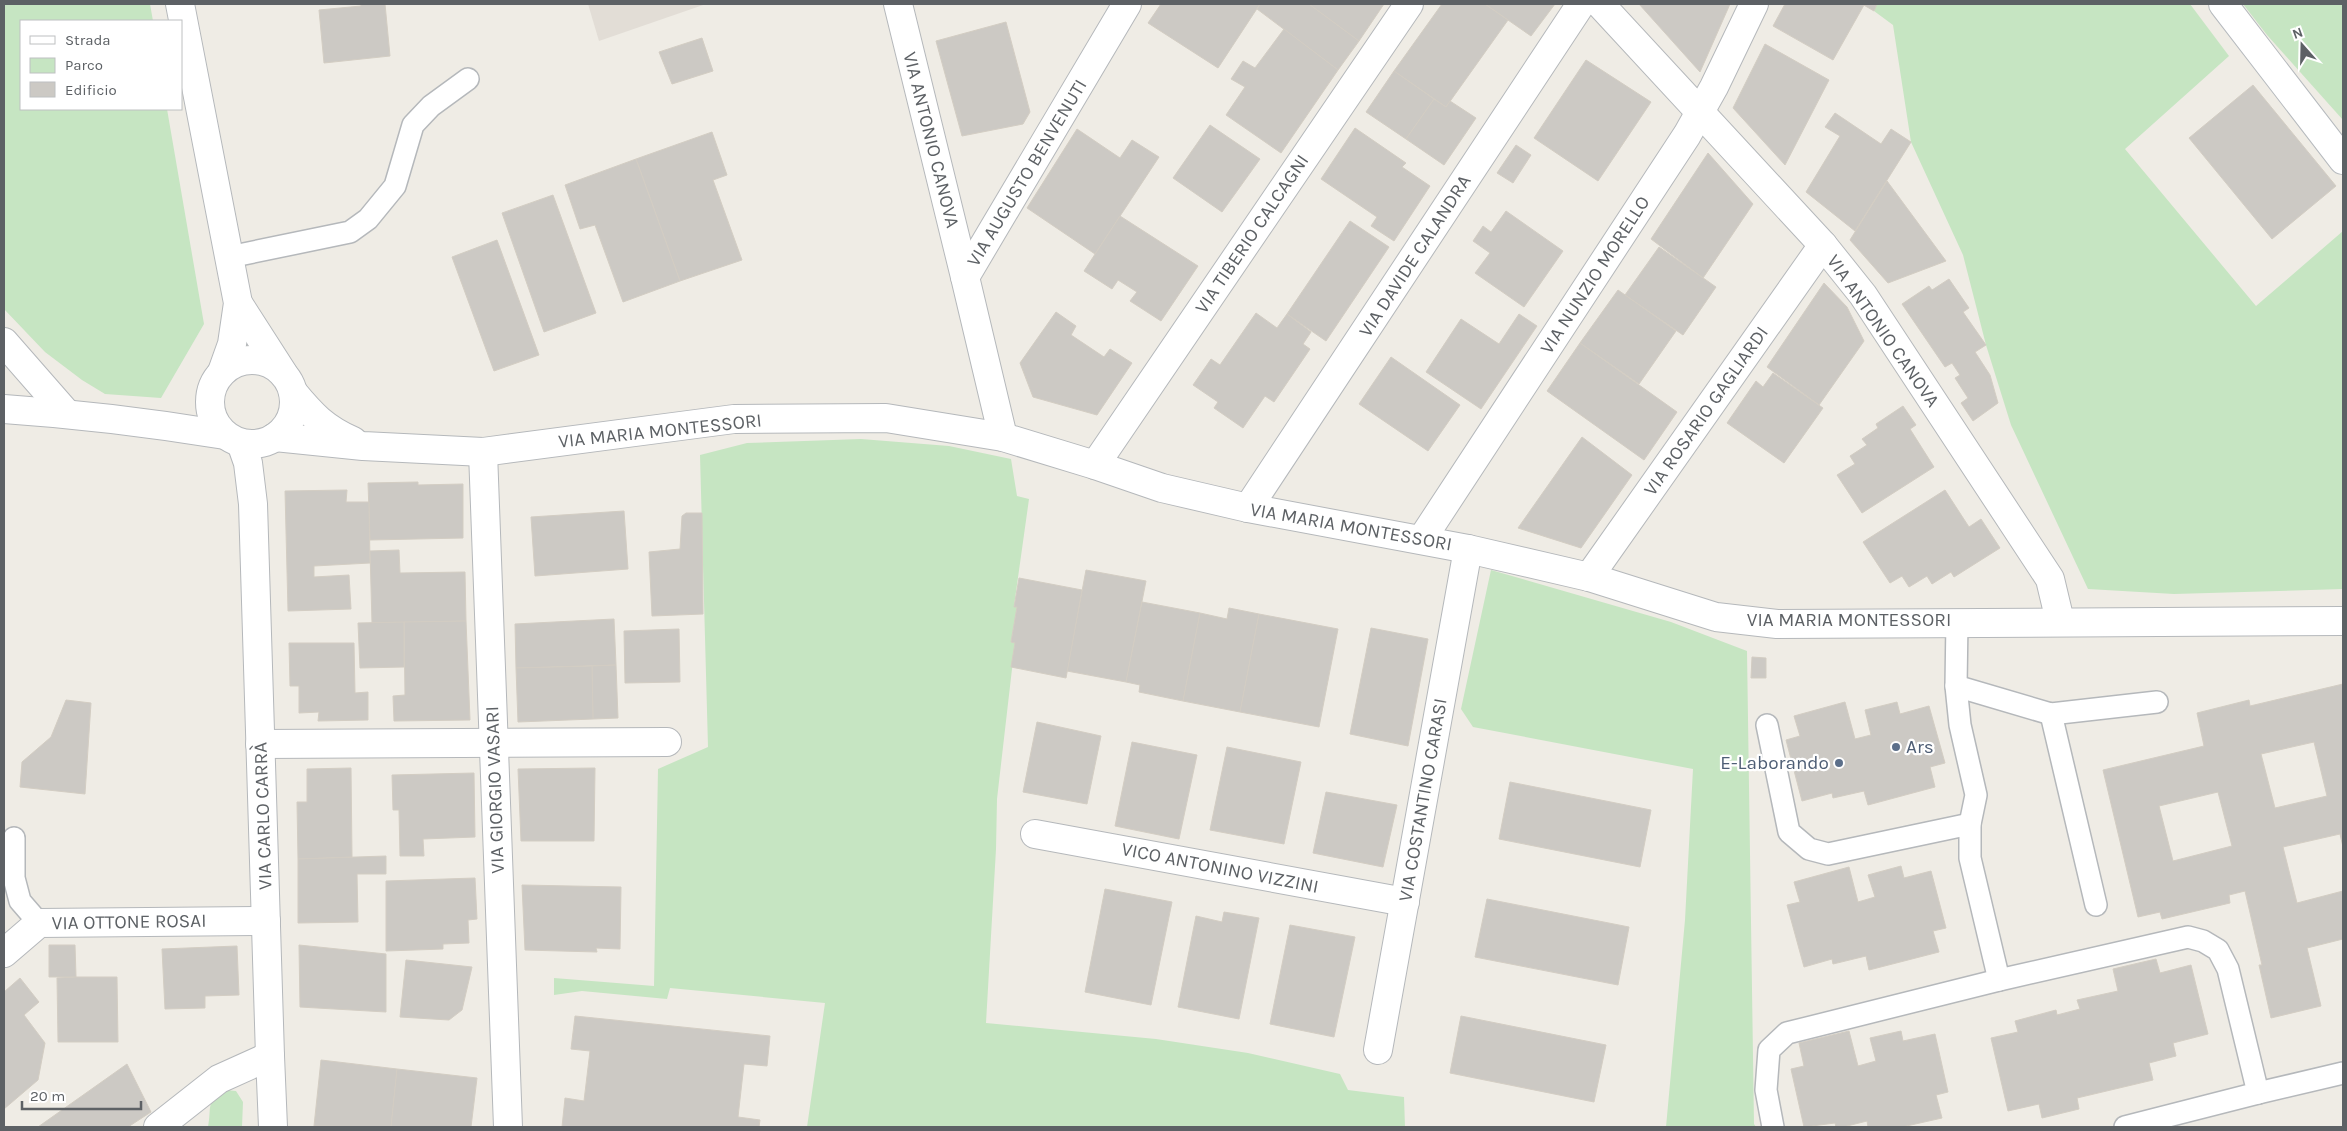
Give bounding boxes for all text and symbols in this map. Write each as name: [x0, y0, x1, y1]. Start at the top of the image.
legend: [20, 20, 182, 110]
north arrow: [2277, 20, 2327, 70]
text: N: [2290, 24, 2305, 43]
text: Strada: [65, 31, 111, 49]
street label: VIA ANTONIO CANOVA: [898, 50, 964, 230]
text: Parco: [65, 56, 103, 74]
street label: VIA AUGUSTO BENVENUTI: [962, 76, 1092, 270]
text: Edificio: [65, 81, 117, 99]
street label: VIA TIBERIO CALCAGNI: [1191, 150, 1313, 318]
street label: VIA DAVIDE CALANDRA: [1354, 171, 1476, 341]
street label: VIA NUNZIO MORELLO: [1536, 192, 1654, 358]
street label: VIA ANTONIO CANOVA: [1822, 251, 1944, 411]
street label: VIA ROSARIO GAGLIARDI: [1639, 322, 1773, 500]
street label: VIA MARIA MONTESSORI: [557, 409, 763, 453]
street label: VIA MARIA MONTESSORI: [1248, 498, 1454, 556]
street label: VIA MARIA MONTESSORI: [1747, 609, 1951, 631]
street label: VIA COSTANTINO CARASI: [1394, 697, 1452, 903]
street label: VIA GIORGIO VASARI: [481, 706, 509, 874]
place label: Ars: [1906, 736, 1934, 758]
marker: Ars: [1890, 741, 1902, 753]
street label: VIA CARLO CARRÀ: [248, 742, 277, 890]
place label: E-Laborando: [1720, 752, 1829, 774]
marker: E-Laborando: [1833, 757, 1845, 769]
street label: VICO ANTONINO VIZZINI: [1120, 838, 1320, 898]
street label: VIA OTTONE ROSAI: [51, 910, 207, 934]
scale bar: [22, 1078, 141, 1110]
text: 20 m: [30, 1087, 65, 1105]

